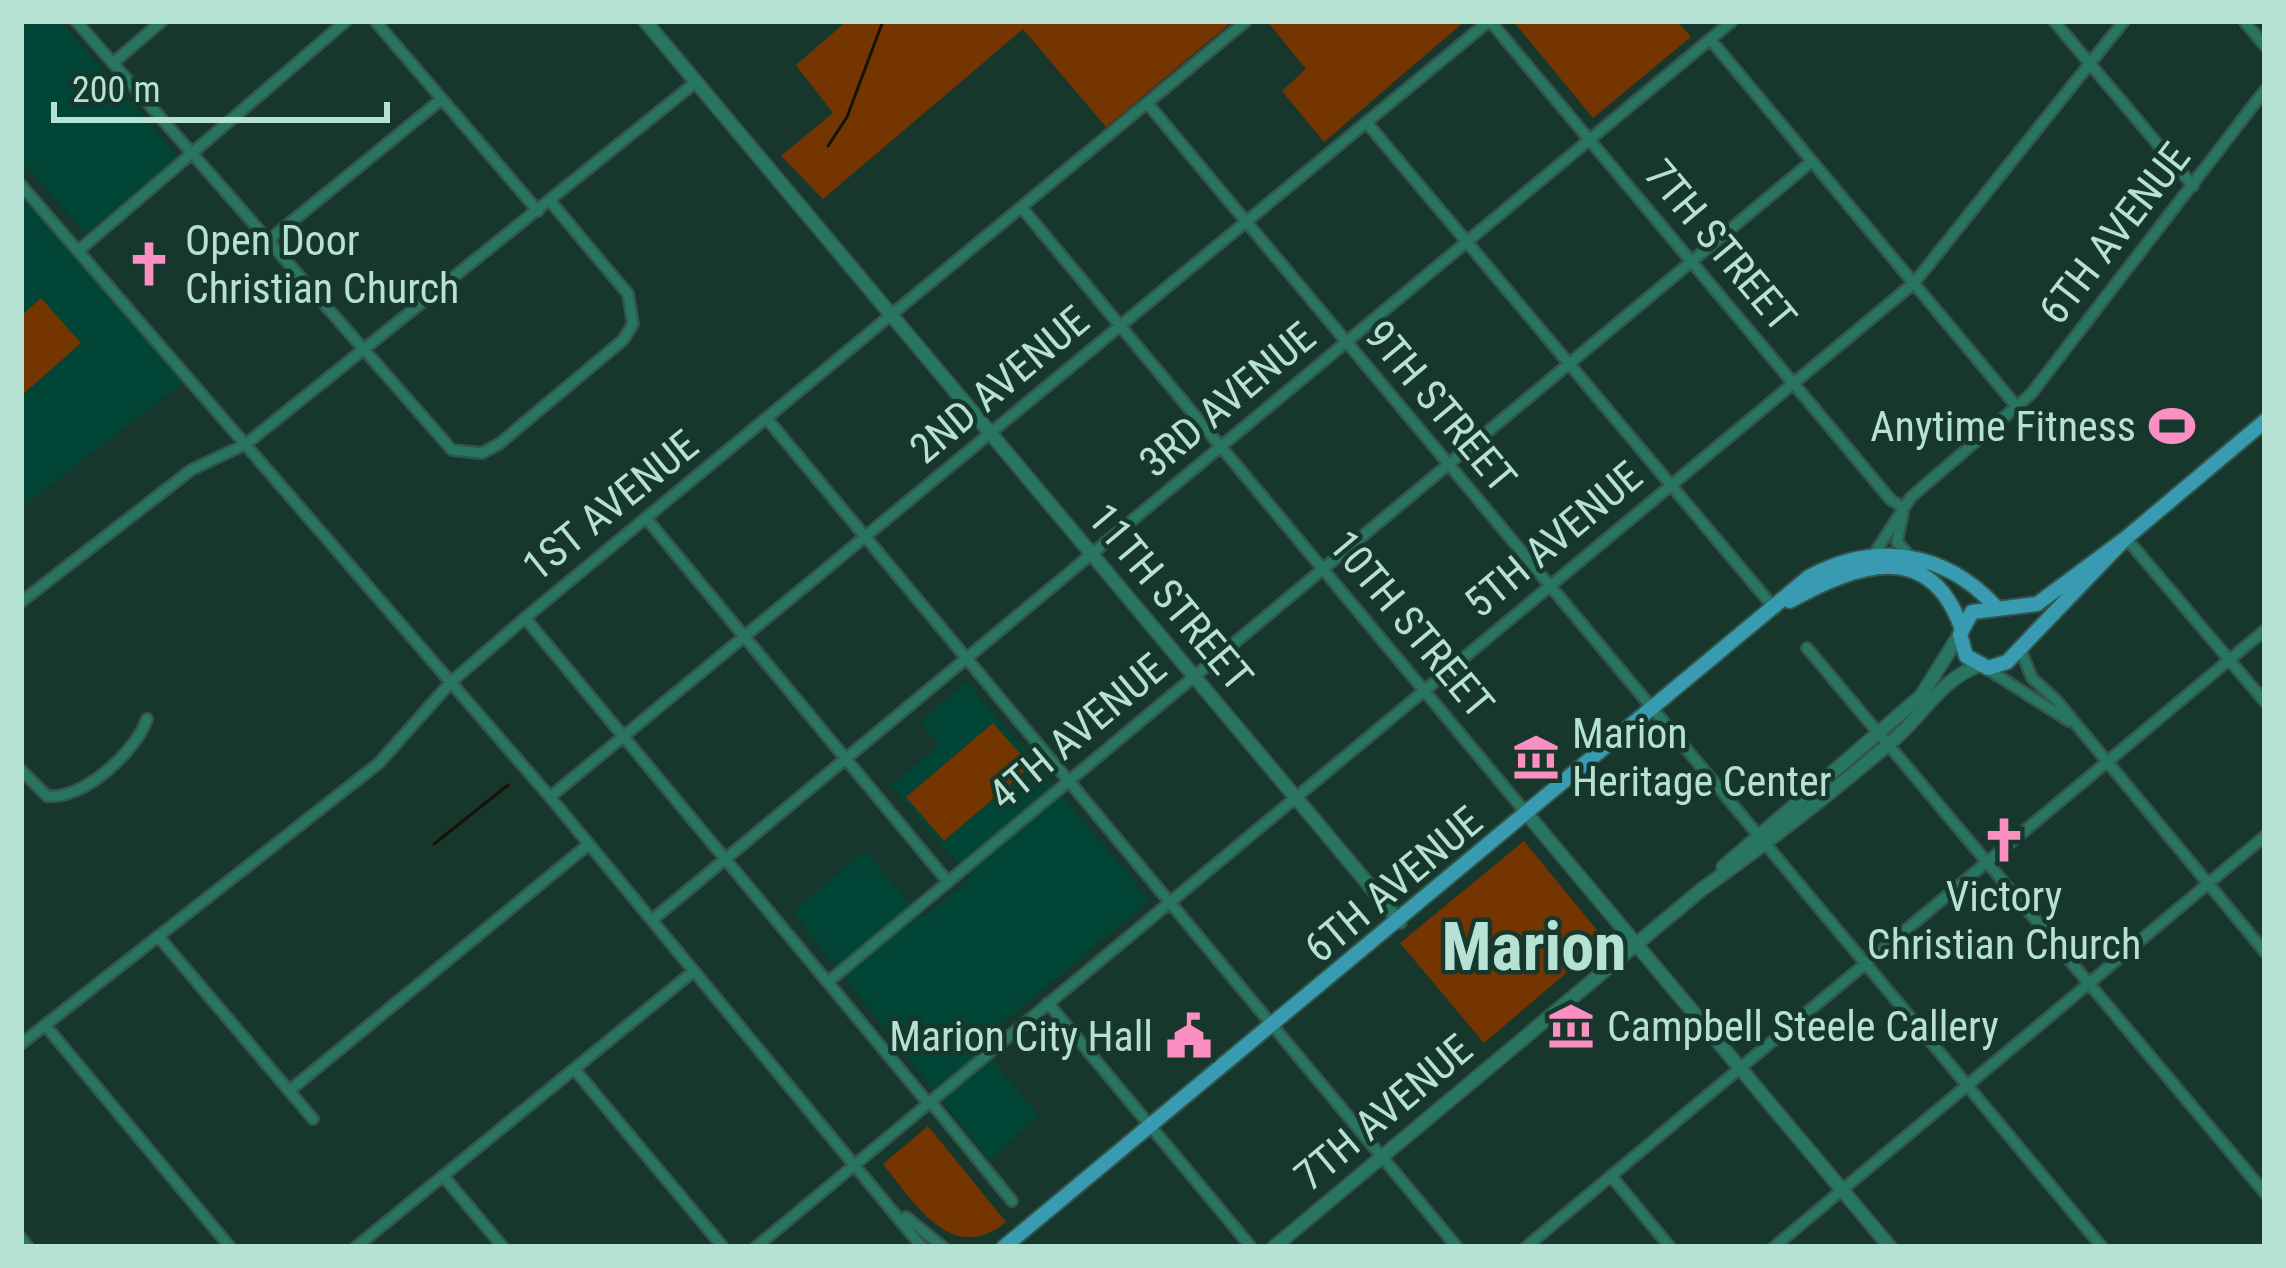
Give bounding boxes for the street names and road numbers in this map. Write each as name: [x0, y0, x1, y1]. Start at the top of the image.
street label: 6TH AVENUE: [2029, 133, 2200, 333]
street label: 7TH STREET: [1635, 150, 1806, 341]
street label: 2ND AVENUE: [900, 296, 1098, 473]
street label: 9TH STREET: [1355, 311, 1526, 502]
street label: 3RD AVENUE: [1130, 312, 1325, 487]
street label: 1ST AVENUE: [513, 420, 708, 591]
street label: 5TH AVENUE: [1455, 451, 1652, 627]
street label: 11TH STREET: [1078, 494, 1263, 701]
street label: 10TH STREET: [1319, 521, 1504, 728]
street label: 4TH AVENUE: [979, 643, 1176, 819]
street label: 6TH AVENUE: [1295, 796, 1492, 972]
street label: 7TH AVENUE: [1285, 1024, 1482, 1200]

